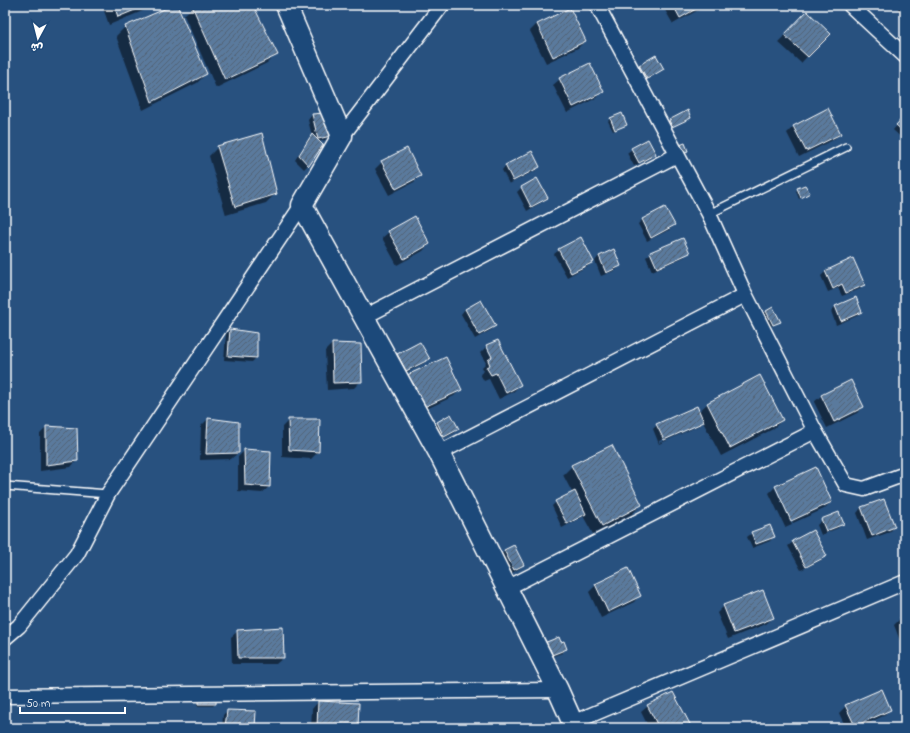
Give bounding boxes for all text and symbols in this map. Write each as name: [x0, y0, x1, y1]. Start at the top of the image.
north arrow: [18, 18, 58, 58]
text: ش: [30, 38, 44, 56]
scale bar: [20, 689, 125, 715]
text: 50 m: [26, 695, 50, 713]

